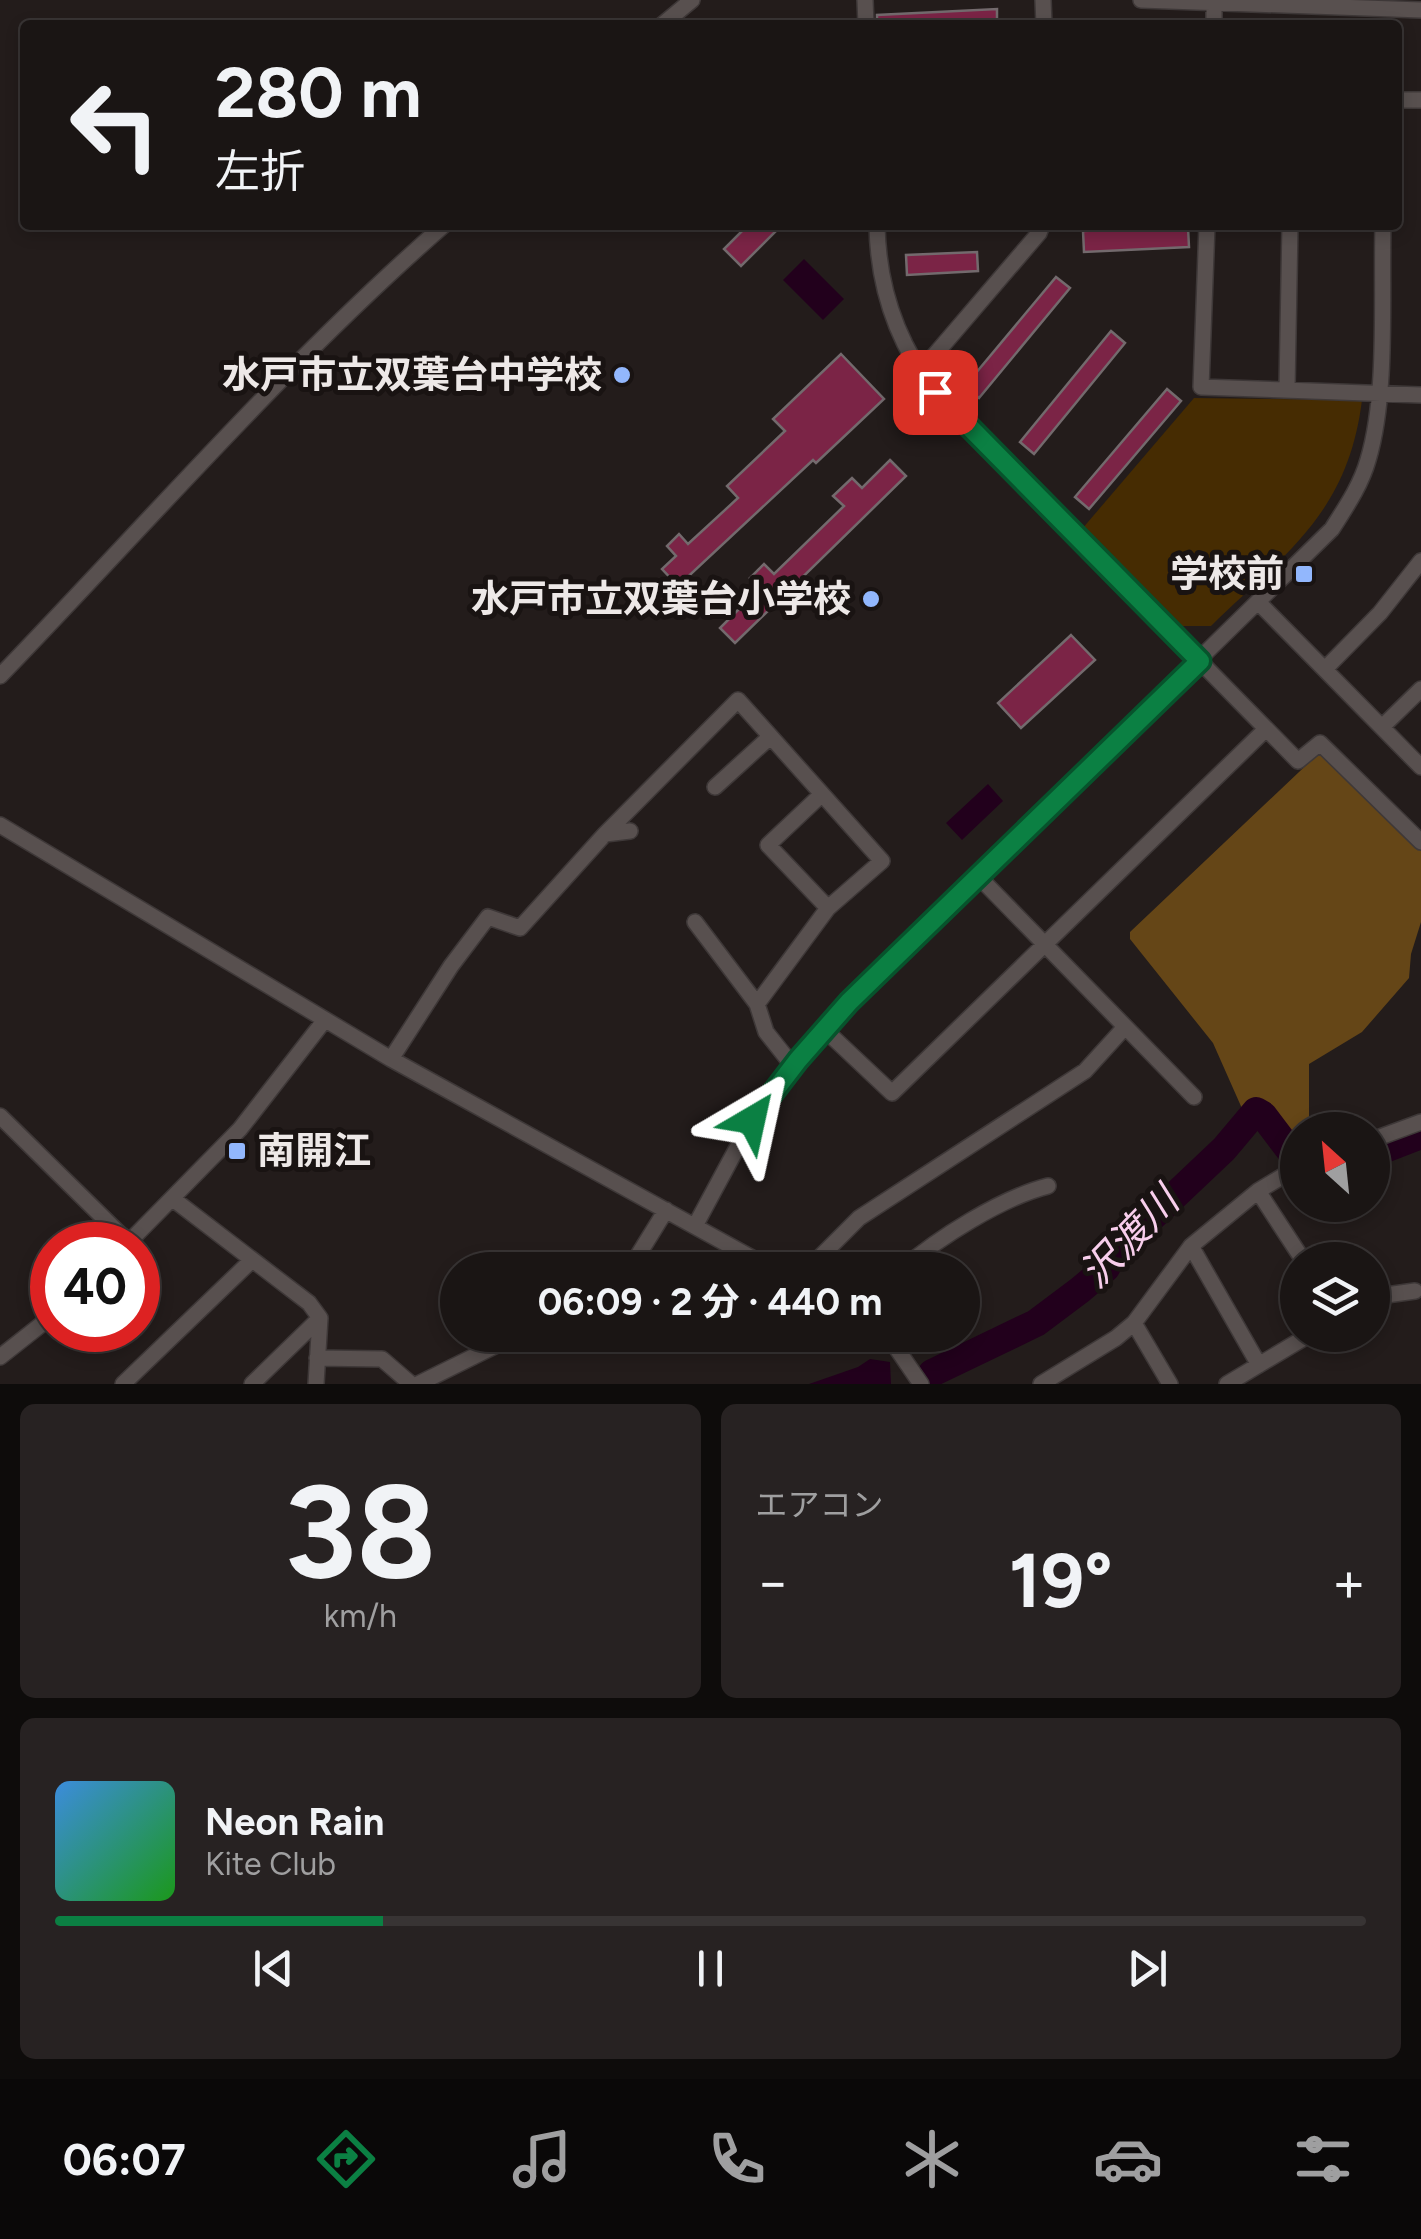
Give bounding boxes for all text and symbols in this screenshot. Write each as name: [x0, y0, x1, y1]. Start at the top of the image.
text: 280 m: [215, 50, 421, 135]
icon: left: [50, 60, 180, 190]
text: 左折: [215, 144, 305, 198]
pin: [893, 350, 978, 435]
place label: 水戸市立双葉台中学校: [222, 352, 602, 398]
marker: 水戸市立双葉台中学校: [611, 364, 633, 386]
icon: arrive: [908, 365, 963, 420]
place label: 学校前: [1170, 551, 1284, 597]
marker: 学校前: [1293, 563, 1315, 585]
place label: 水戸市立双葉台小学校: [471, 576, 851, 622]
marker: 水戸市立双葉台小学校: [860, 588, 882, 610]
position arrow: [700, 1068, 804, 1172]
north arrow: [1280, 1112, 1390, 1222]
map controls: [1280, 1112, 1390, 1352]
place label: 南開江: [257, 1128, 371, 1174]
marker: 南開江: [226, 1140, 248, 1162]
water label: 沢渡川: [1070, 1174, 1191, 1297]
speed limit sign: 40: [30, 1222, 160, 1352]
button: layers: [1280, 1242, 1390, 1352]
text: 06:09 · 2 分 · 440 m: [538, 1279, 882, 1325]
text: 38: [284, 1454, 436, 1610]
text: エアコン: [756, 1486, 884, 1524]
text: 19°: [1009, 1536, 1113, 1626]
text: −: [756, 1549, 790, 1615]
text: +: [1332, 1549, 1366, 1615]
text: km/h: [324, 1597, 397, 1635]
text: Neon Rain: [205, 1799, 384, 1845]
text: Kite Club: [205, 1845, 336, 1883]
icon: previous: [246, 1941, 301, 1996]
icon: pause: [683, 1941, 738, 1996]
icon: next: [1120, 1941, 1175, 1996]
icon: directions: [311, 2124, 381, 2194]
icon: music: [507, 2124, 577, 2194]
icon: phone: [702, 2124, 772, 2194]
icon: climate: [897, 2124, 967, 2194]
icon: car: [1093, 2124, 1163, 2194]
icon: filters: [1288, 2124, 1358, 2194]
text: 06:07: [63, 2132, 186, 2186]

